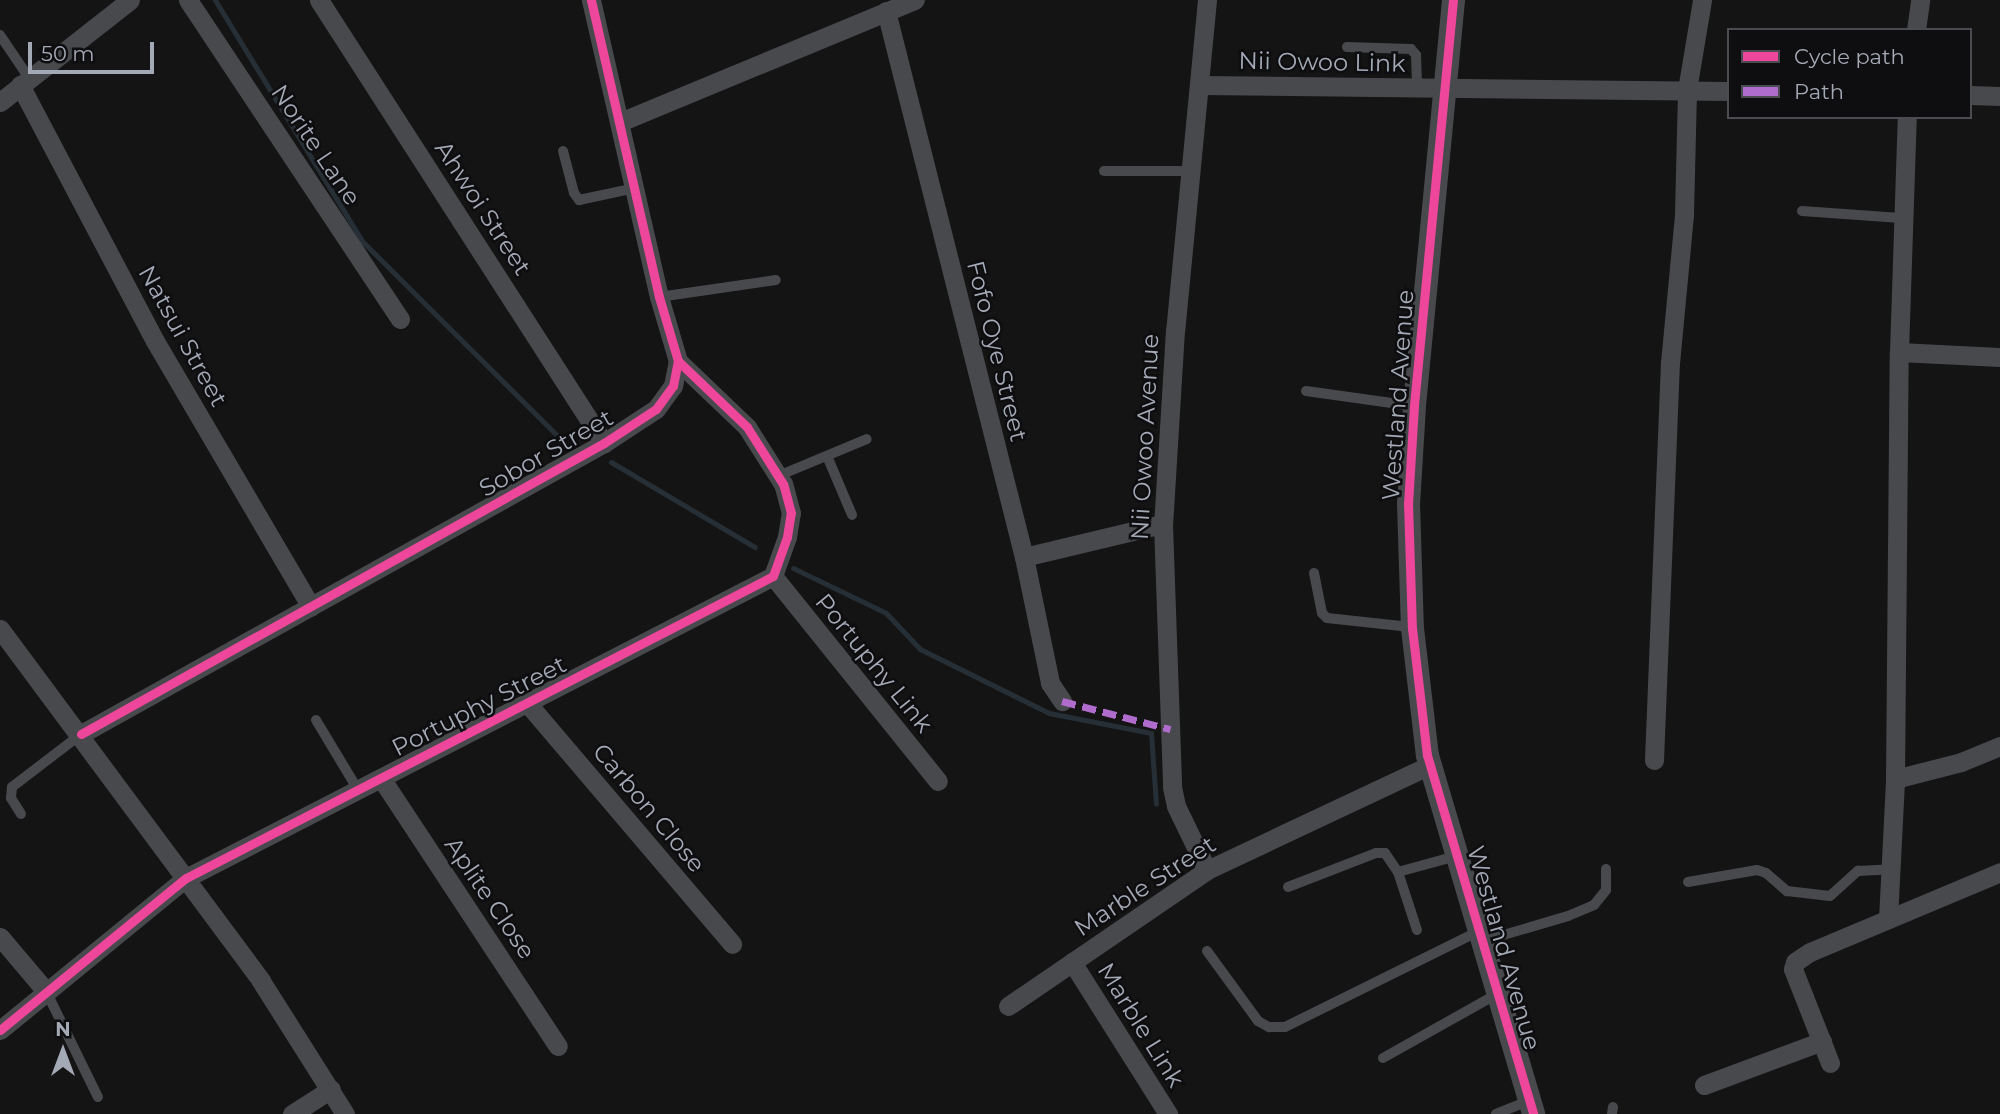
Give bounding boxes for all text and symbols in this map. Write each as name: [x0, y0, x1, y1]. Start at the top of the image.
scale bar: [32, 28, 158, 72]
legend: [1727, 28, 1972, 119]
text: 50 m: [41, 41, 95, 66]
text: Cycle path: [1794, 44, 1905, 69]
street label: Nii Owoo Link: [1238, 46, 1406, 78]
street label: Norite Lane: [265, 79, 367, 211]
text: Path: [1794, 79, 1844, 104]
street label: Ahwoi Street: [429, 135, 537, 281]
street label: Fofo Oye Street: [961, 258, 1033, 444]
street label: Natsui Street: [132, 261, 234, 411]
street label: Westland Avenue: [1376, 289, 1420, 501]
street label: Nii Owoo Avenue: [1125, 333, 1165, 541]
street label: Sobor Street: [474, 403, 618, 503]
street label: Portuphy Link: [809, 588, 939, 738]
street label: Portuphy Street: [387, 650, 571, 762]
street label: Carbon Close: [587, 738, 711, 878]
street label: Marble Street: [1069, 830, 1221, 942]
street label: Aplite Close: [439, 832, 541, 964]
street label: Westland Avenue: [1461, 842, 1547, 1054]
street label: Marble Link: [1091, 957, 1191, 1093]
north arrow: [28, 1016, 98, 1086]
text: N: [55, 1018, 71, 1041]

